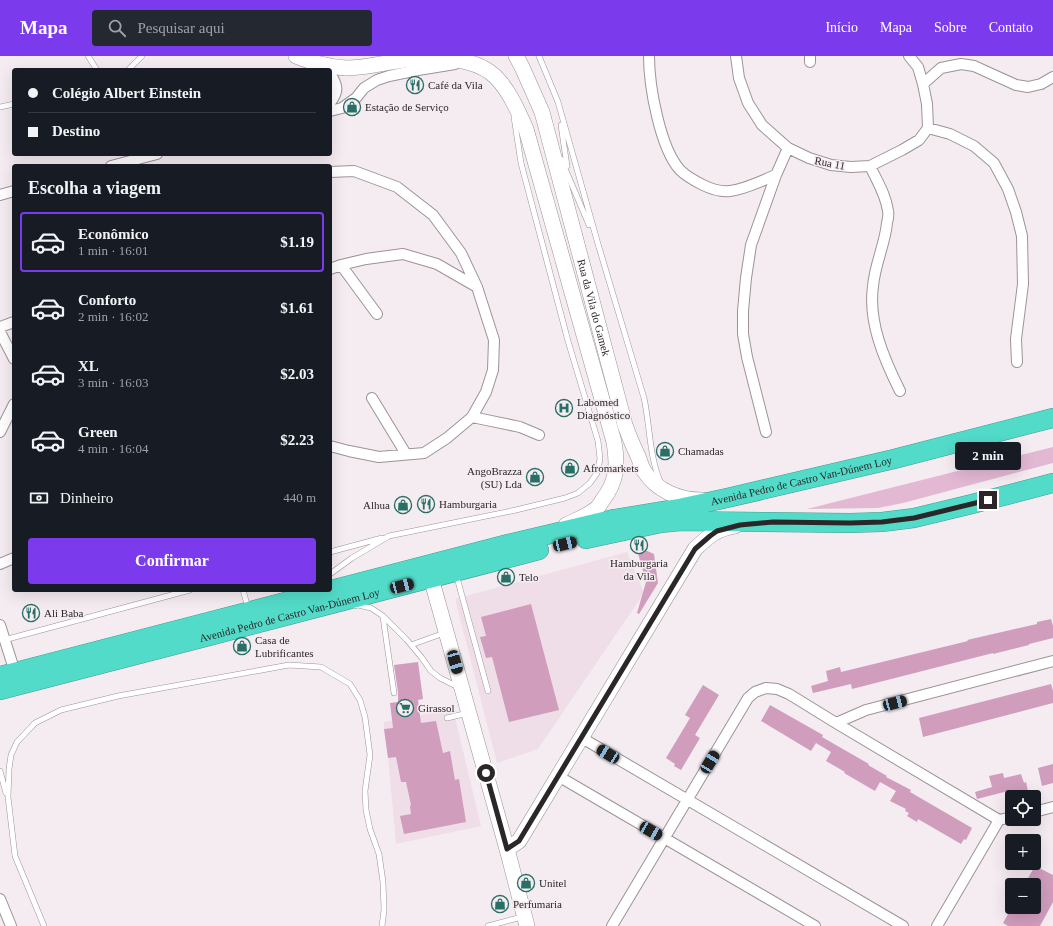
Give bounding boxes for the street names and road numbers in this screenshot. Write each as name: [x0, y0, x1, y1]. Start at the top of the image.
street label: Rua 11: [814, 154, 846, 172]
street label: Rua da Vila do Gamek: [575, 258, 613, 358]
street label: Avenida Pedro de Castro Van-Dúnem Loy: [709, 454, 894, 507]
street label: Avenida Pedro de Castro Van-Dúnem Loy: [198, 586, 381, 644]

